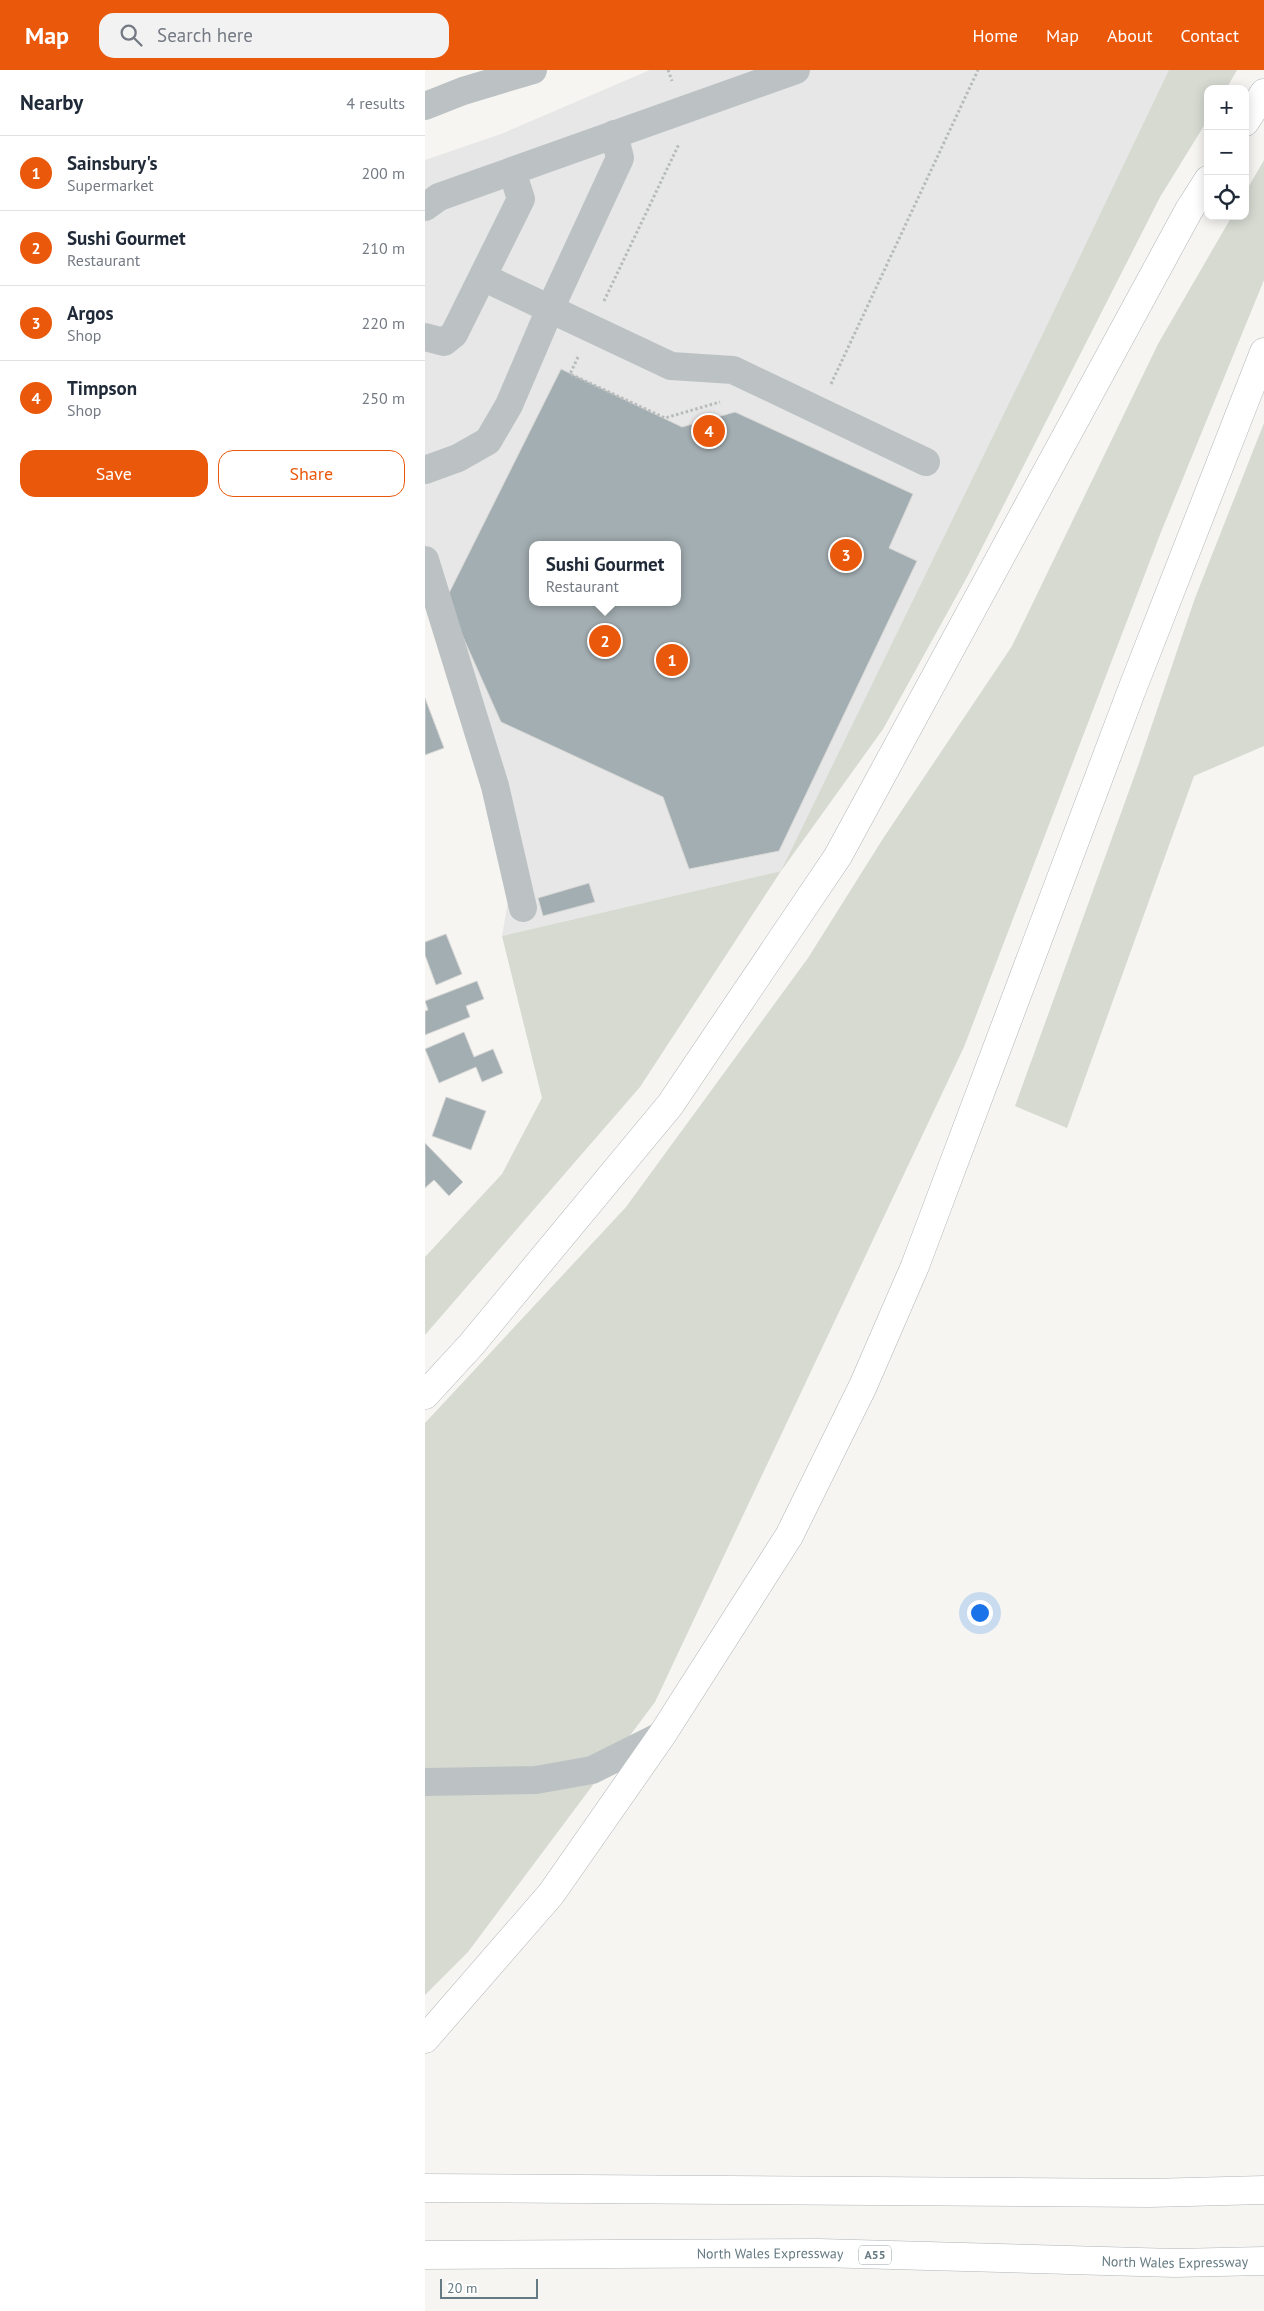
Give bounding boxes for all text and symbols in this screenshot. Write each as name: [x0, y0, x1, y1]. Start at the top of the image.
search box: [99, 13, 449, 58]
text: Map: [25, 20, 69, 51]
icon: search: [117, 21, 145, 49]
text: Search here: [157, 23, 253, 47]
text: Home: [972, 24, 1018, 47]
text: Map: [1046, 24, 1079, 47]
text: About: [1107, 24, 1153, 47]
text: Contact: [1181, 24, 1239, 47]
map controls: [1204, 85, 1249, 220]
button: +: [1204, 85, 1249, 130]
text: Nearby: [20, 89, 83, 116]
text: 4 results: [346, 93, 405, 113]
button: −: [1204, 130, 1249, 175]
text: Sainsbury's: [67, 151, 158, 175]
text: 1: [31, 163, 41, 183]
text: 200 m: [362, 163, 405, 183]
text: Supermarket: [67, 175, 154, 195]
button: locate: [1204, 175, 1249, 220]
text: Sushi Gourmet: [67, 226, 186, 250]
text: 2: [31, 238, 41, 258]
text: 210 m: [362, 238, 405, 258]
text: Restaurant: [67, 250, 140, 270]
text: Argos: [67, 301, 114, 325]
text: 3: [31, 313, 41, 333]
text: 220 m: [362, 313, 405, 333]
text: Shop: [67, 325, 101, 345]
text: Timpson: [67, 376, 137, 400]
text: 4: [31, 388, 41, 408]
text: 250 m: [362, 388, 405, 408]
text: Shop: [67, 400, 101, 420]
pin: 4: [693, 412, 725, 450]
button: Save: [20, 450, 208, 497]
button: Share: [218, 450, 405, 497]
pin: 3: [830, 536, 862, 574]
popup: [529, 541, 681, 606]
text: Sushi Gourmet: [546, 552, 664, 576]
text: Restaurant: [546, 576, 619, 596]
pin: 2: [589, 622, 621, 660]
pin: 1: [656, 641, 688, 679]
your location: [967, 1600, 993, 1626]
street label: North Wales Expressway: [697, 2244, 844, 2263]
road number: A55: [859, 2246, 891, 2264]
street label: North Wales Expressway: [1101, 2252, 1249, 2272]
scale bar: [440, 2276, 537, 2299]
text: 20 m: [447, 2279, 477, 2297]

